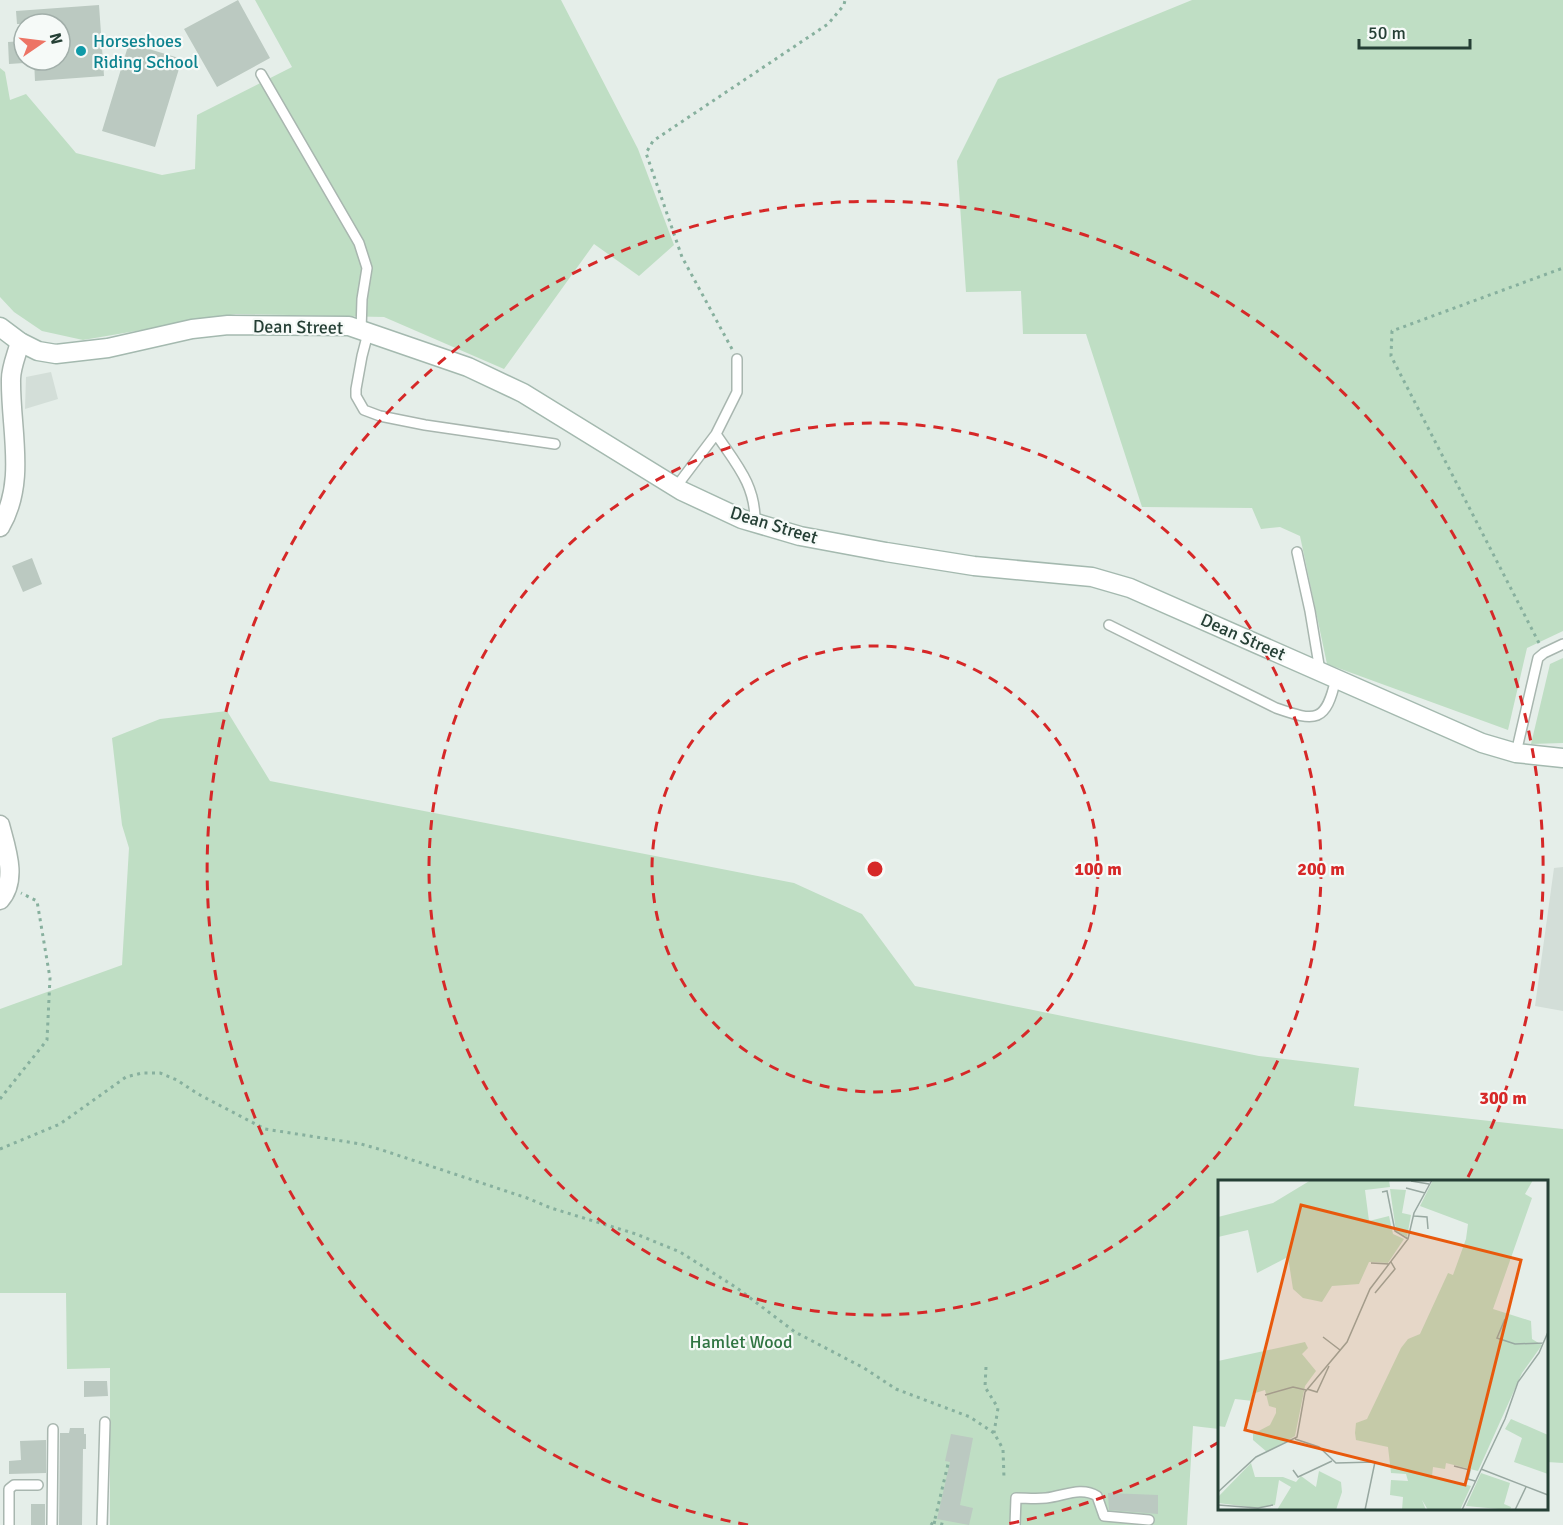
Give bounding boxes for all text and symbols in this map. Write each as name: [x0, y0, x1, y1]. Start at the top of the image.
north arrow: [12, 12, 72, 72]
scale bar: [1359, 12, 1470, 50]
text: 50 m: [1368, 22, 1406, 44]
place label: Horseshoes Riding School: [93, 30, 199, 73]
text: N: [45, 31, 67, 46]
marker: Horseshoes Riding School: [74, 44, 88, 58]
street label: Dean Street: [253, 315, 343, 339]
street label: Dean Street: [728, 501, 820, 549]
street label: Dean Street: [1197, 609, 1289, 665]
text: 100 m: [1074, 858, 1122, 880]
text: 200 m: [1297, 858, 1345, 880]
centre of rings: [865, 859, 885, 879]
text: 300 m: [1479, 1087, 1527, 1109]
inset map: [1218, 1180, 1548, 1510]
park label: Hamlet Wood: [690, 1331, 792, 1353]

